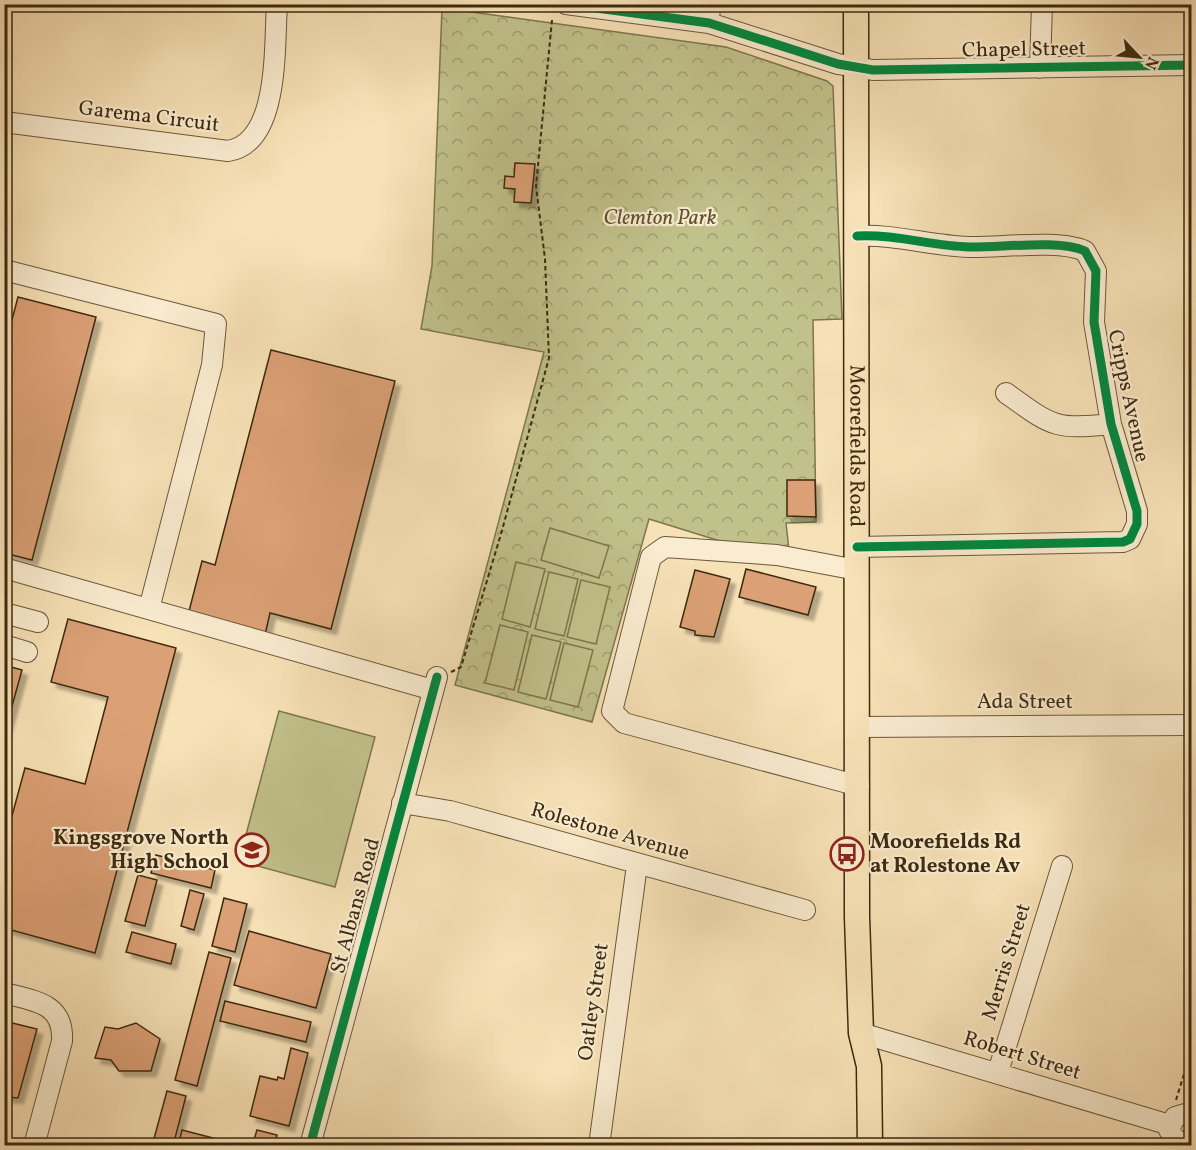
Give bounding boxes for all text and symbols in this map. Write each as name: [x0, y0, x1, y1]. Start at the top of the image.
north arrow: [1109, 27, 1169, 87]
street label: Chapel Street: [962, 34, 1086, 66]
text: N: [1138, 53, 1163, 73]
street label: Garema Circuit: [77, 94, 221, 140]
park label: Clemton Park: [604, 204, 717, 233]
street label: Cripps Avenue: [1100, 327, 1156, 465]
street label: Moorefields Road: [842, 365, 871, 527]
street label: Ada Street: [977, 688, 1073, 717]
street label: Rolestone Avenue: [527, 795, 693, 869]
place label: Kingsgrove North High School: [53, 824, 229, 877]
place label: Moorefields Rd at Rolestone Av: [870, 828, 1021, 881]
school or university icon: Kingsgrove North High School: [234, 832, 270, 868]
street label: St Albans Road: [324, 835, 388, 977]
bus stop icon: Moorefields Rd at Rolestone Av: [829, 836, 865, 872]
street label: Merris Street: [975, 900, 1039, 1024]
street label: Oatley Street: [571, 941, 617, 1063]
street label: Robert Street: [960, 1024, 1084, 1088]

